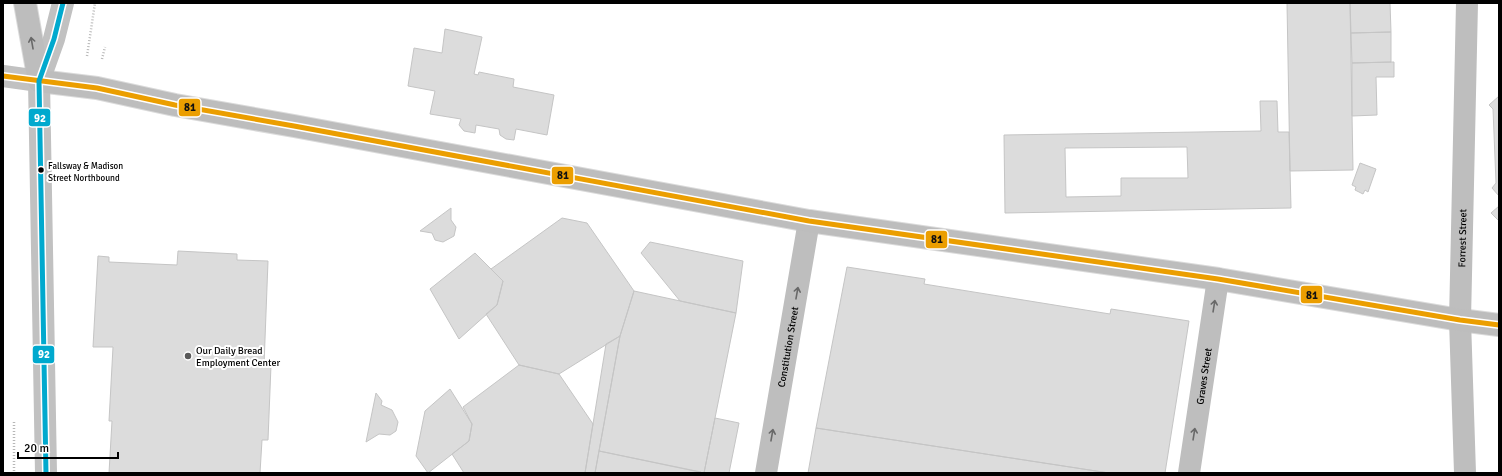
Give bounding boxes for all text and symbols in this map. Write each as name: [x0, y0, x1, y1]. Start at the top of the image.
one-way arrow: [28, 36, 36, 49]
line badge: 81: [178, 98, 201, 117]
text: 81: [184, 101, 196, 114]
line badge: 92: [28, 108, 51, 127]
text: 92: [34, 112, 46, 125]
place label: Fallsway & Madison Street Northbound: [48, 161, 123, 184]
marker: Fallsway & Madison Street Northbound: [36, 165, 46, 175]
line badge: 81: [551, 166, 574, 185]
text: 81: [557, 169, 569, 182]
street label: Forrest Street: [1456, 208, 1469, 268]
line badge: 81: [925, 230, 948, 249]
text: 81: [931, 233, 943, 246]
line badge: 81: [1300, 285, 1323, 304]
one-way arrow: [793, 287, 801, 300]
text: 81: [1306, 289, 1318, 302]
one-way arrow: [1210, 300, 1218, 313]
street label: Constitution Street: [776, 305, 801, 388]
line badge: 92: [32, 345, 55, 364]
place label: Our Daily Bread Employment Center: [196, 345, 280, 369]
street label: Graves Street: [1194, 347, 1215, 405]
text: 92: [38, 348, 50, 361]
marker: Our Daily Bread Employment Center: [183, 351, 193, 361]
one-way arrow: [769, 428, 777, 441]
one-way arrow: [1190, 428, 1198, 441]
scale bar: [18, 434, 118, 460]
text: 20 m: [24, 441, 49, 456]

